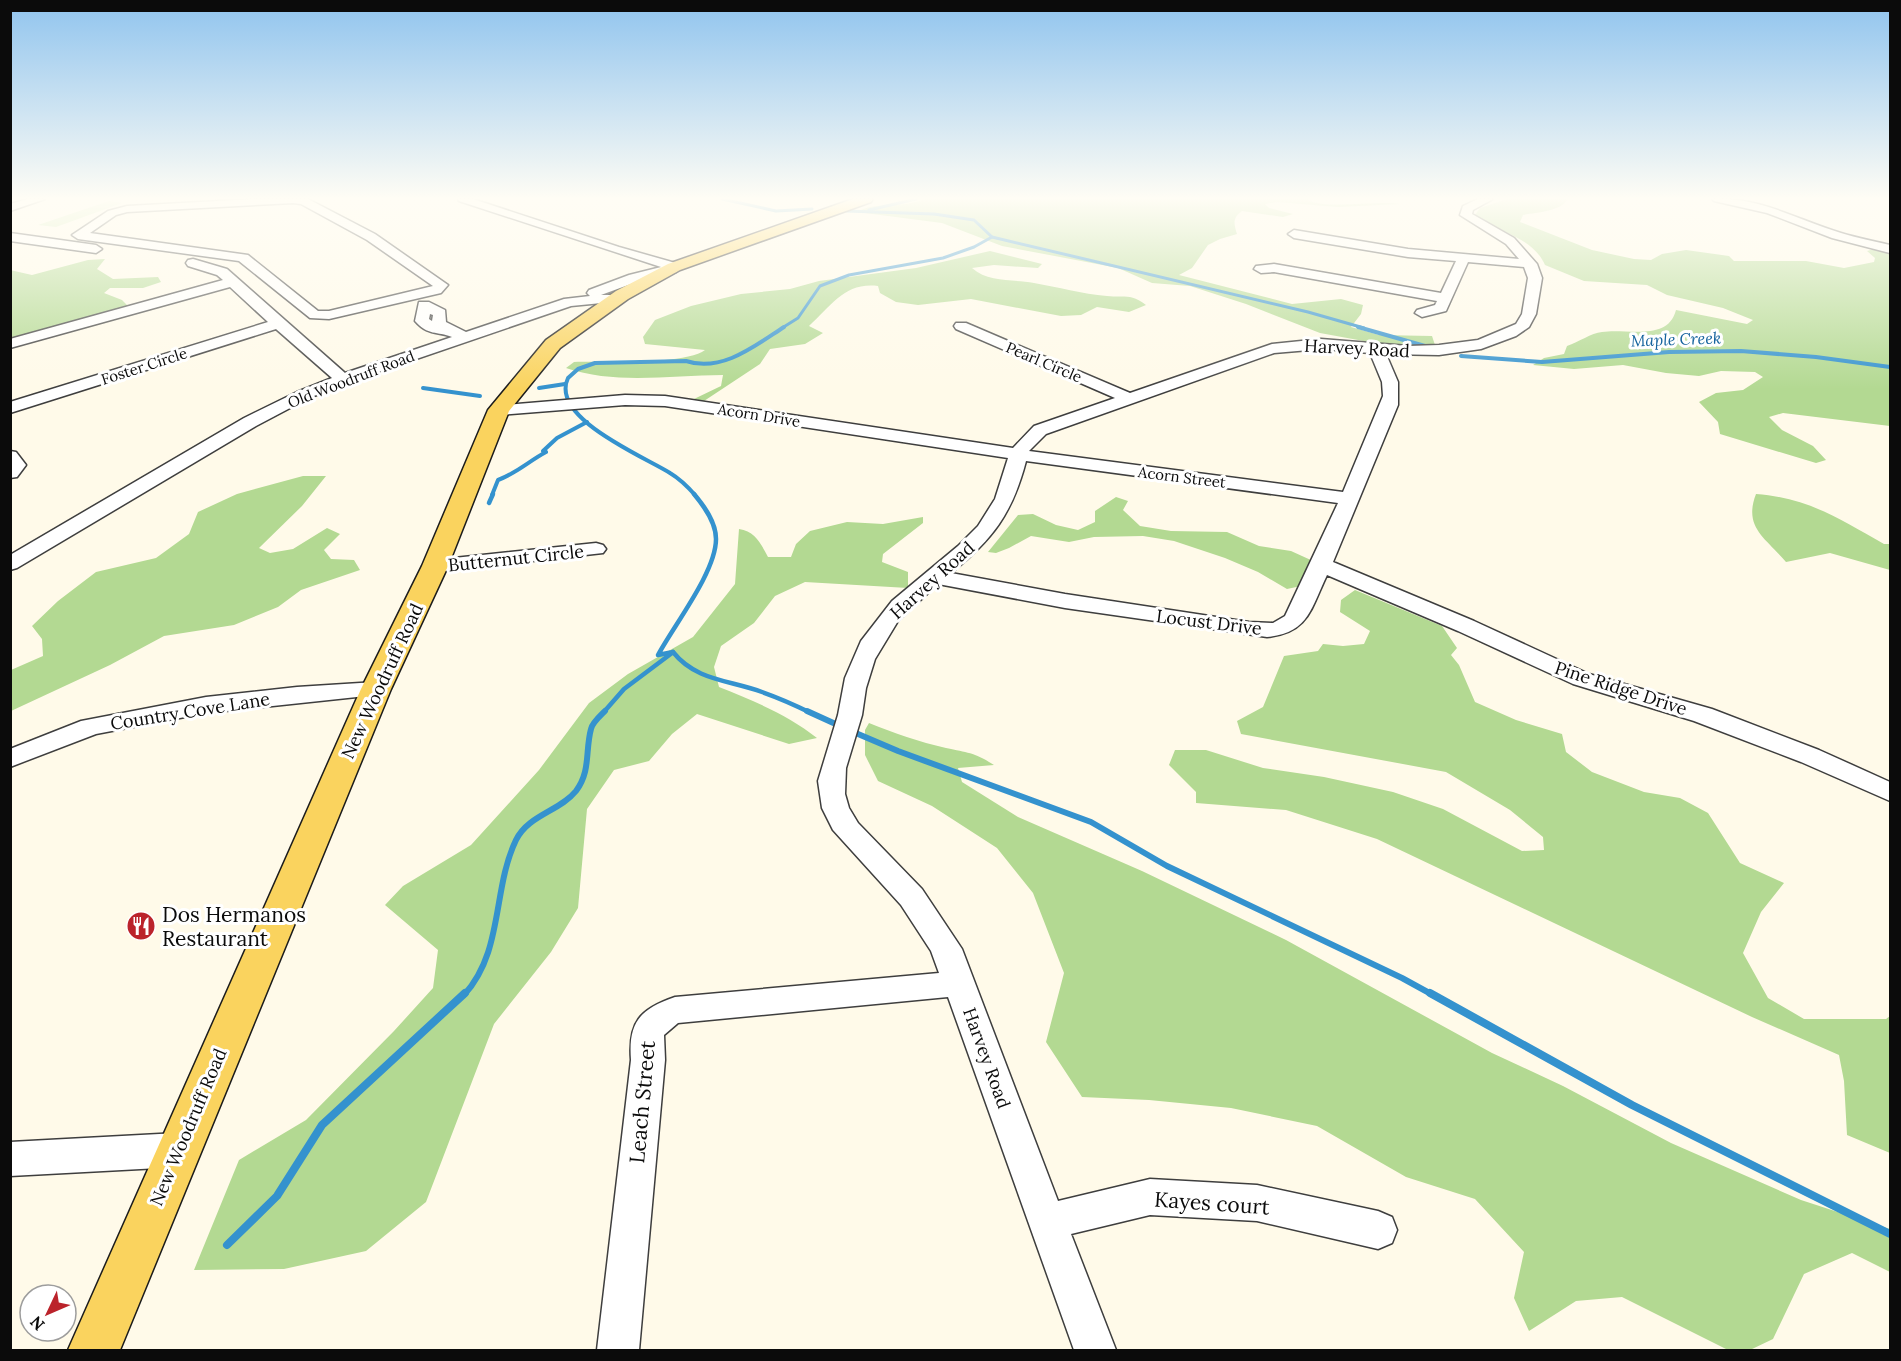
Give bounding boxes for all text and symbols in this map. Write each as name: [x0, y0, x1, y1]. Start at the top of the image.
water label: Maple Creek: [1630, 327, 1722, 351]
street label: Harvey Road: [1304, 334, 1411, 362]
street label: Pearl Circle: [1003, 338, 1085, 386]
street label: Foster Circle: [99, 343, 189, 389]
street label: Old Woodruff Road: [285, 346, 417, 412]
street label: Acorn Drive: [715, 399, 802, 431]
street label: Acorn Street: [1136, 462, 1227, 492]
street label: Harvey Road: [885, 536, 979, 624]
street label: Butternut Circle: [447, 539, 585, 577]
street label: New Woodruff Road: [336, 599, 428, 762]
street label: Locust Drive: [1155, 604, 1263, 640]
street label: Pine Ridge Drive: [1552, 656, 1690, 720]
street label: Country Cove Lane: [109, 687, 272, 735]
place label: Dos Hermanos Restaurant: [162, 901, 306, 952]
restaurant icon: Dos Hermanos Restaurant: [125, 910, 157, 942]
street label: Harvey Road: [958, 1004, 1016, 1112]
street label: Leach Street: [623, 1039, 661, 1165]
street label: New Woodruff Road: [144, 1045, 232, 1209]
street label: Kayes court: [1153, 1185, 1272, 1221]
north arrow: [18, 1283, 78, 1343]
text: N: [26, 1312, 49, 1335]

